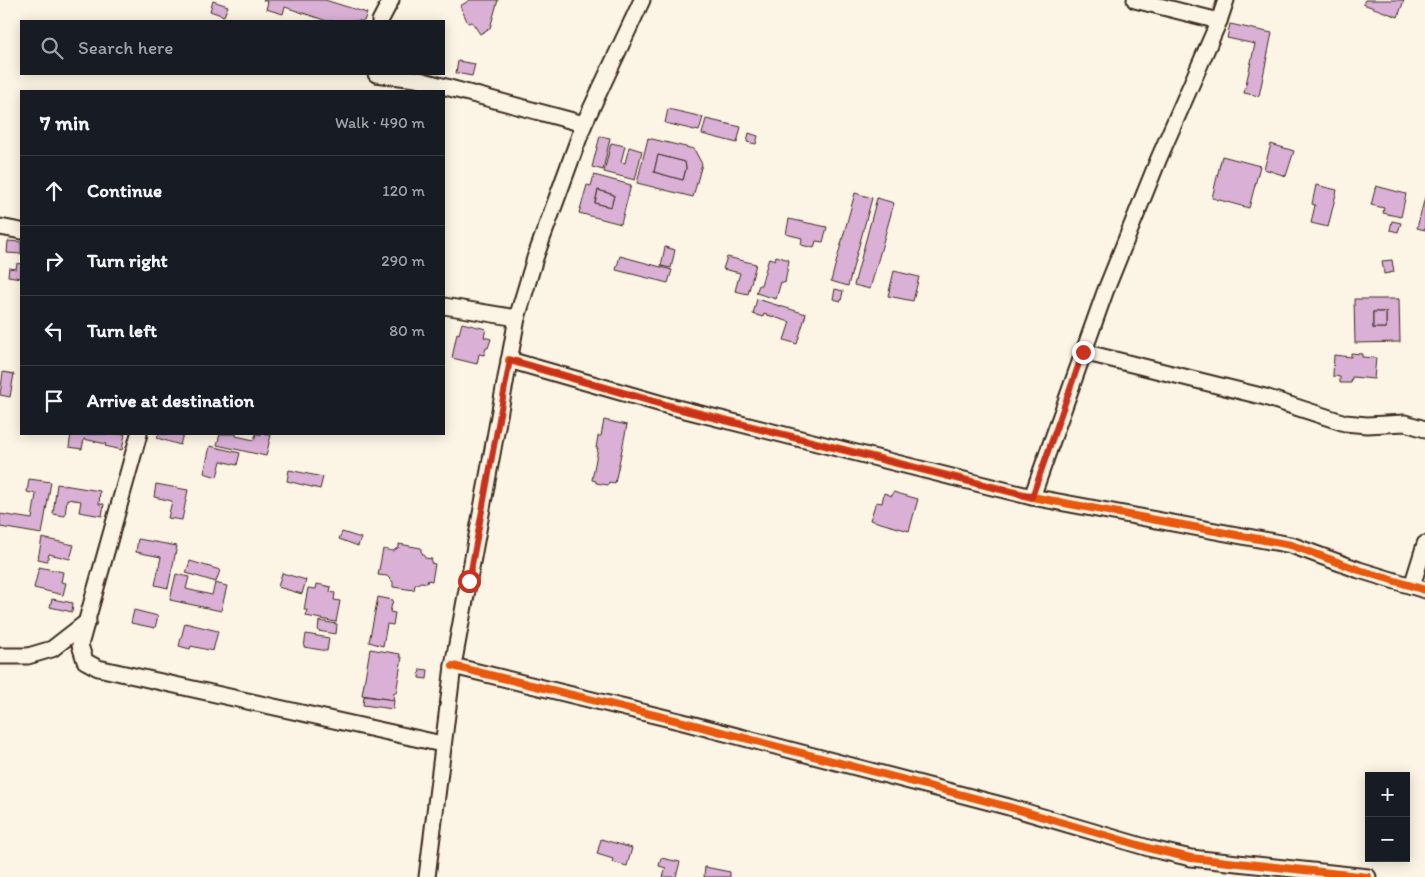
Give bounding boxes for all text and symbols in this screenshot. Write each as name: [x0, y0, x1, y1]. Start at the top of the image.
search box: [20, 20, 445, 75]
icon: search: [38, 34, 66, 62]
text: Search here: [78, 36, 173, 59]
text: 7 min: [40, 110, 89, 135]
text: Walk · 490 m: [335, 113, 425, 132]
icon: ahead: [40, 177, 68, 205]
text: Continue: [87, 179, 162, 202]
text: 120 m: [382, 181, 425, 200]
icon: right: [40, 247, 68, 275]
text: Turn right: [87, 249, 168, 272]
text: 290 m: [381, 251, 425, 270]
icon: left: [40, 317, 68, 345]
text: Turn left: [87, 319, 157, 342]
text: 80 m: [389, 321, 425, 340]
route end: [1072, 341, 1095, 364]
icon: arrive: [40, 387, 68, 415]
text: Arrive at destination: [87, 389, 254, 412]
route start: [458, 570, 481, 593]
map controls: [1365, 772, 1410, 862]
button: +: [1365, 772, 1410, 817]
button: −: [1365, 817, 1410, 862]

